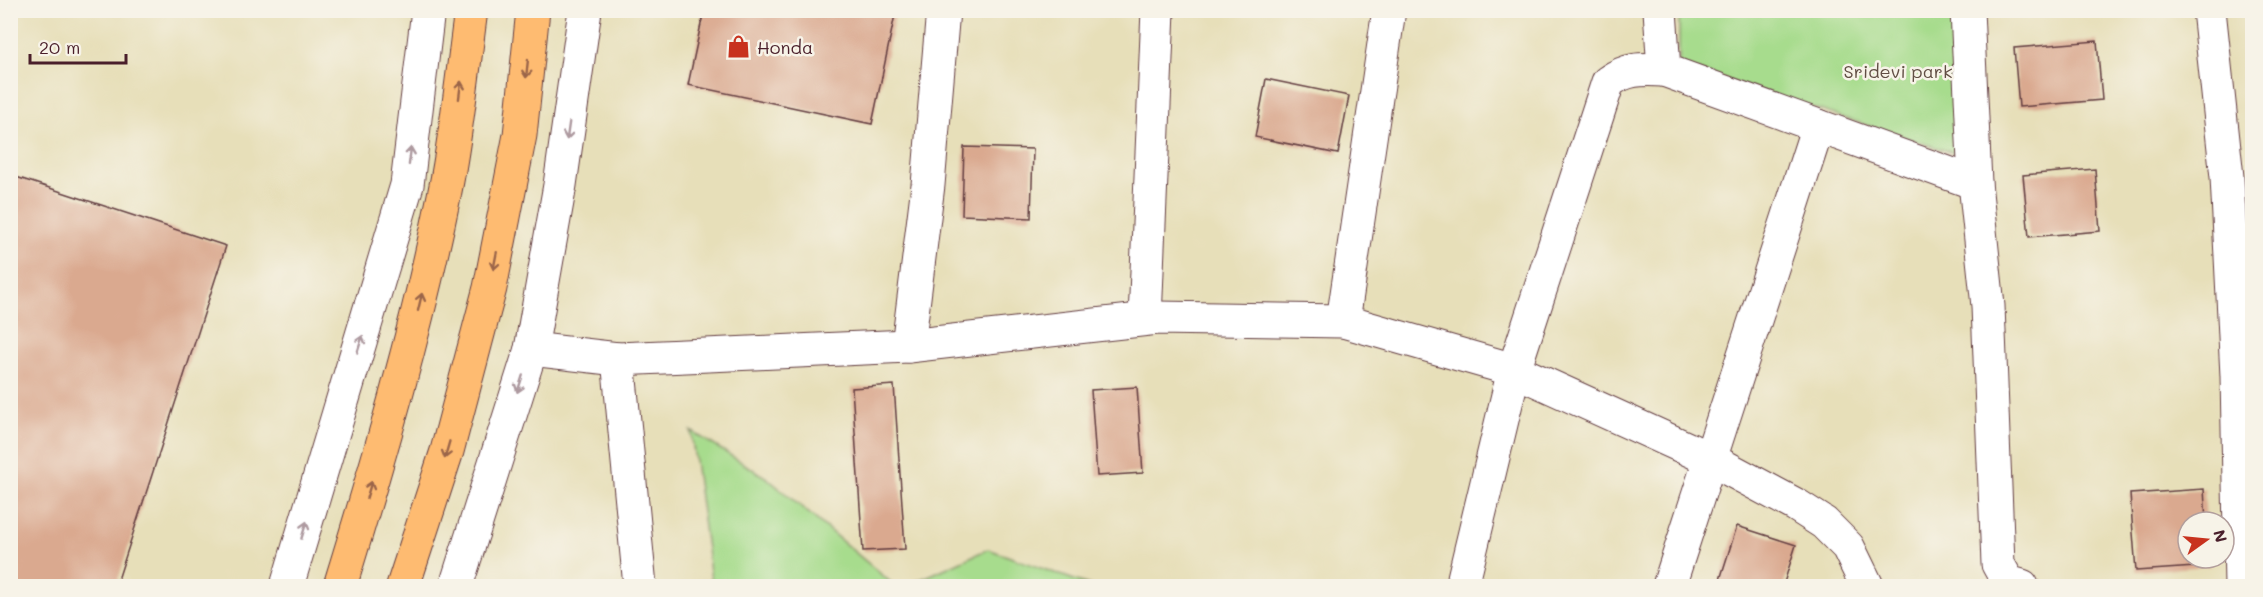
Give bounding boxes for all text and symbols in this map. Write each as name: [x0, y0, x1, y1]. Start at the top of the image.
scale bar: [30, 27, 126, 65]
shop icon: Honda: [726, 34, 752, 60]
text: 20 m: [39, 35, 80, 59]
place label: Honda: [757, 35, 813, 59]
one-way arrow: [521, 58, 532, 78]
park label: Sridevi park: [1844, 59, 1952, 83]
one-way arrow: [455, 81, 466, 101]
one-way arrow: [562, 120, 573, 140]
one-way arrow: [405, 146, 416, 166]
one-way arrow: [489, 251, 500, 270]
one-way arrow: [415, 293, 427, 312]
one-way arrow: [355, 334, 366, 353]
one-way arrow: [514, 374, 525, 393]
one-way arrow: [441, 440, 452, 459]
one-way arrow: [365, 481, 376, 500]
north arrow: [2176, 510, 2236, 570]
one-way arrow: [299, 521, 310, 540]
text: N: [2209, 527, 2233, 545]

